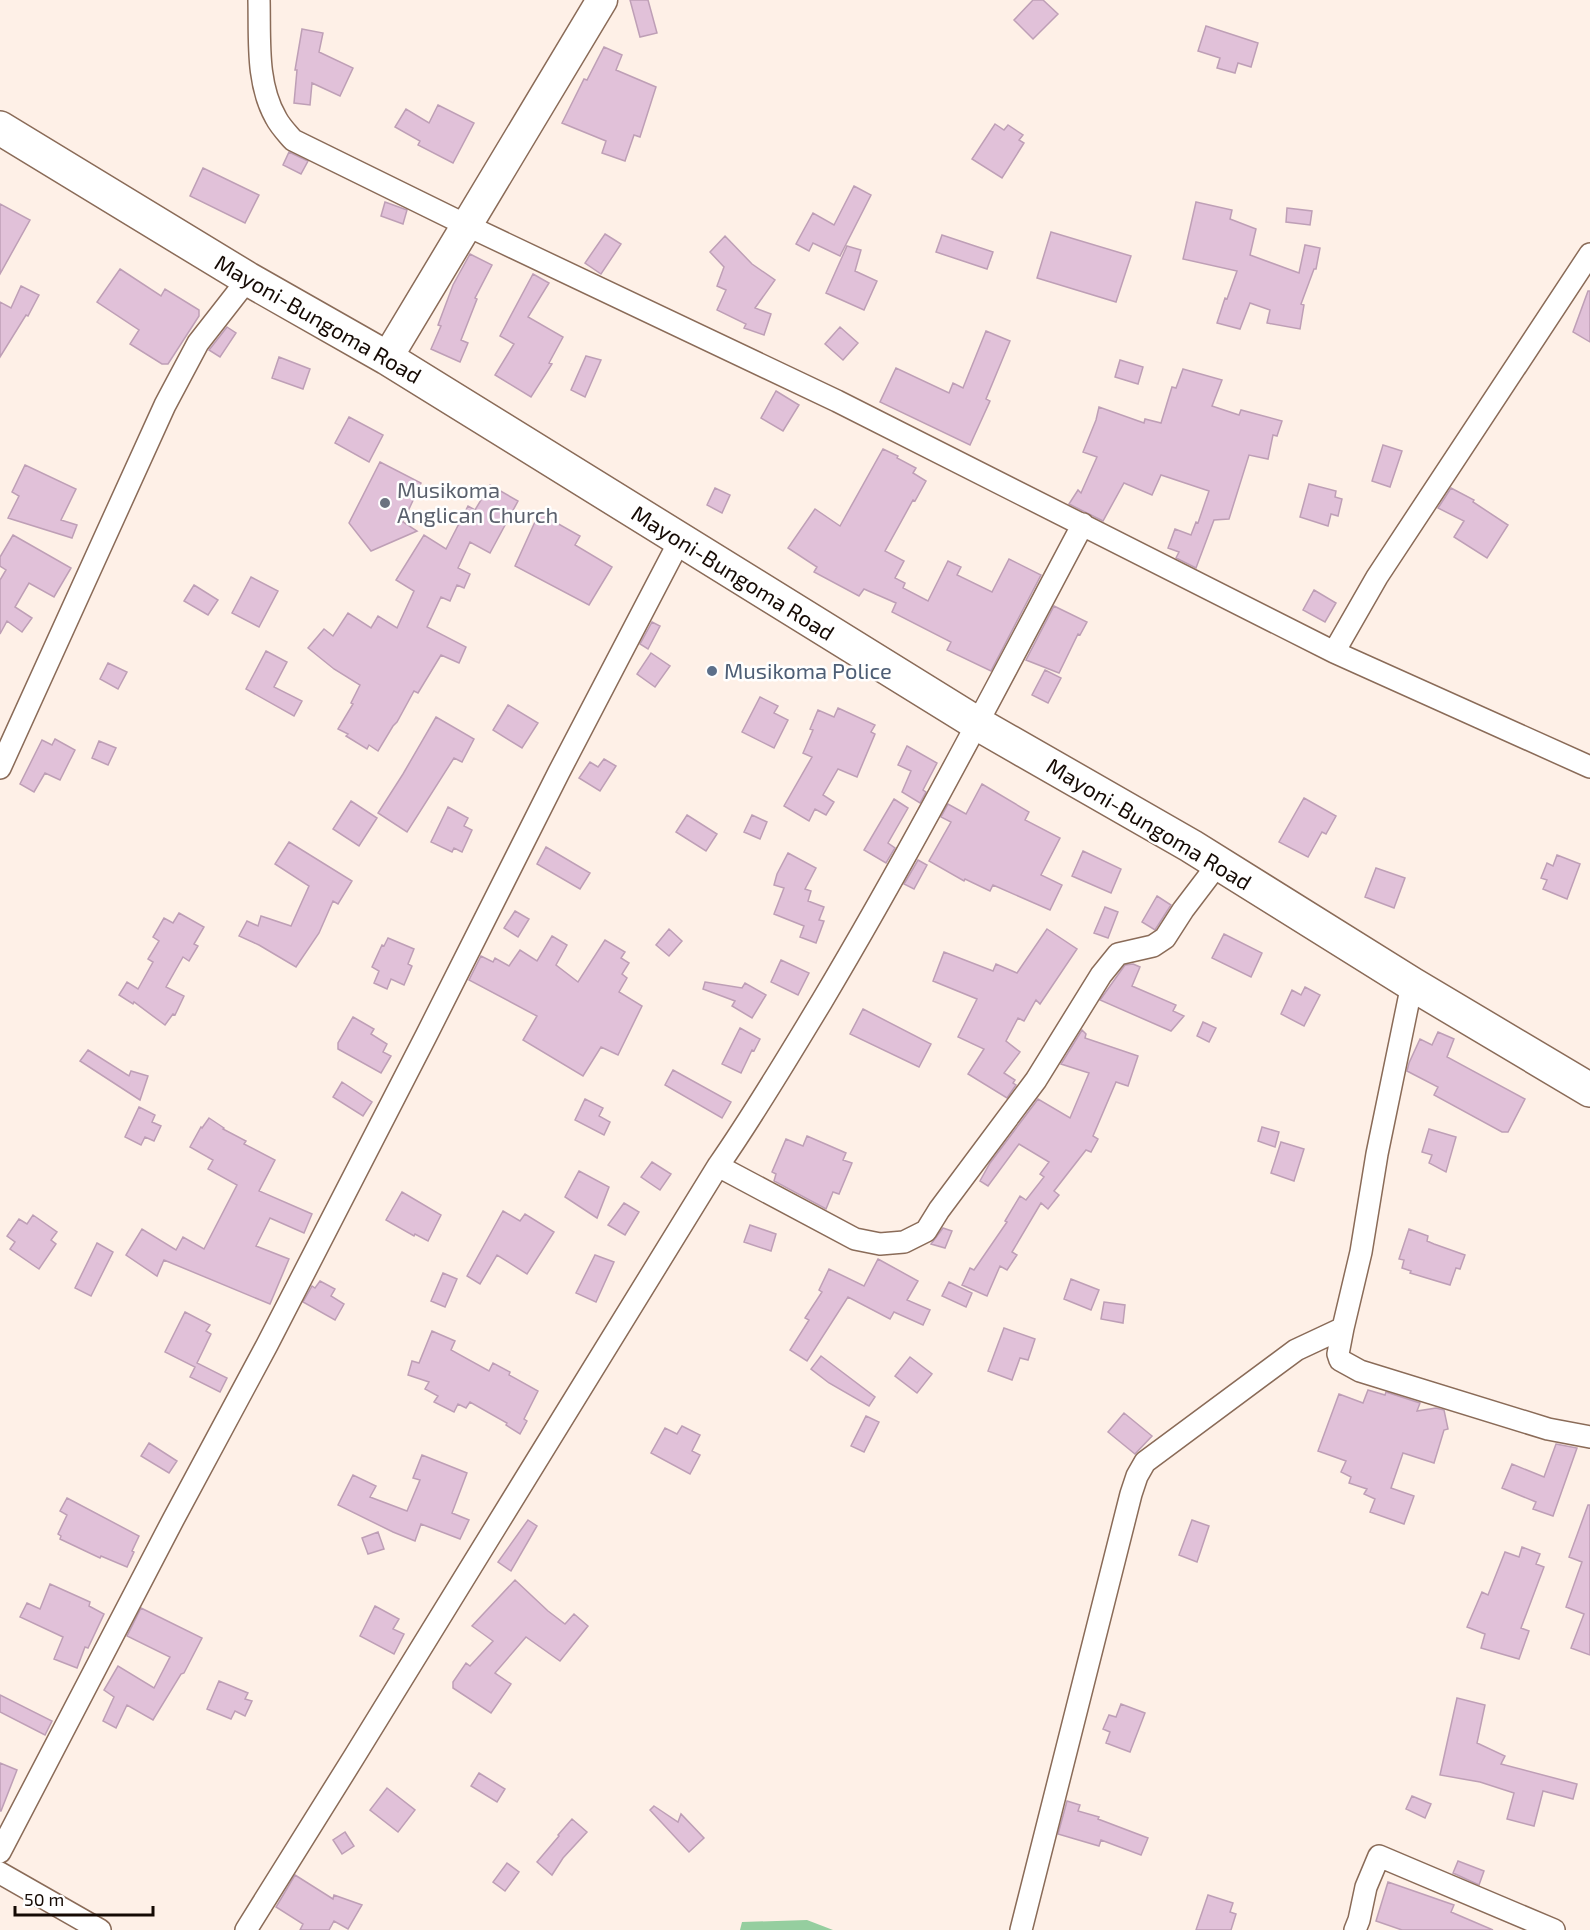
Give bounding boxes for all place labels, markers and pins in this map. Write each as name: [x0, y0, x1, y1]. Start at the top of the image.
place label: Musikoma Anglican Church: [397, 476, 558, 527]
marker: Musikoma Anglican Church: [378, 496, 392, 510]
place label: Musikoma Police: [724, 657, 892, 683]
marker: Musikoma Police: [705, 664, 719, 678]

